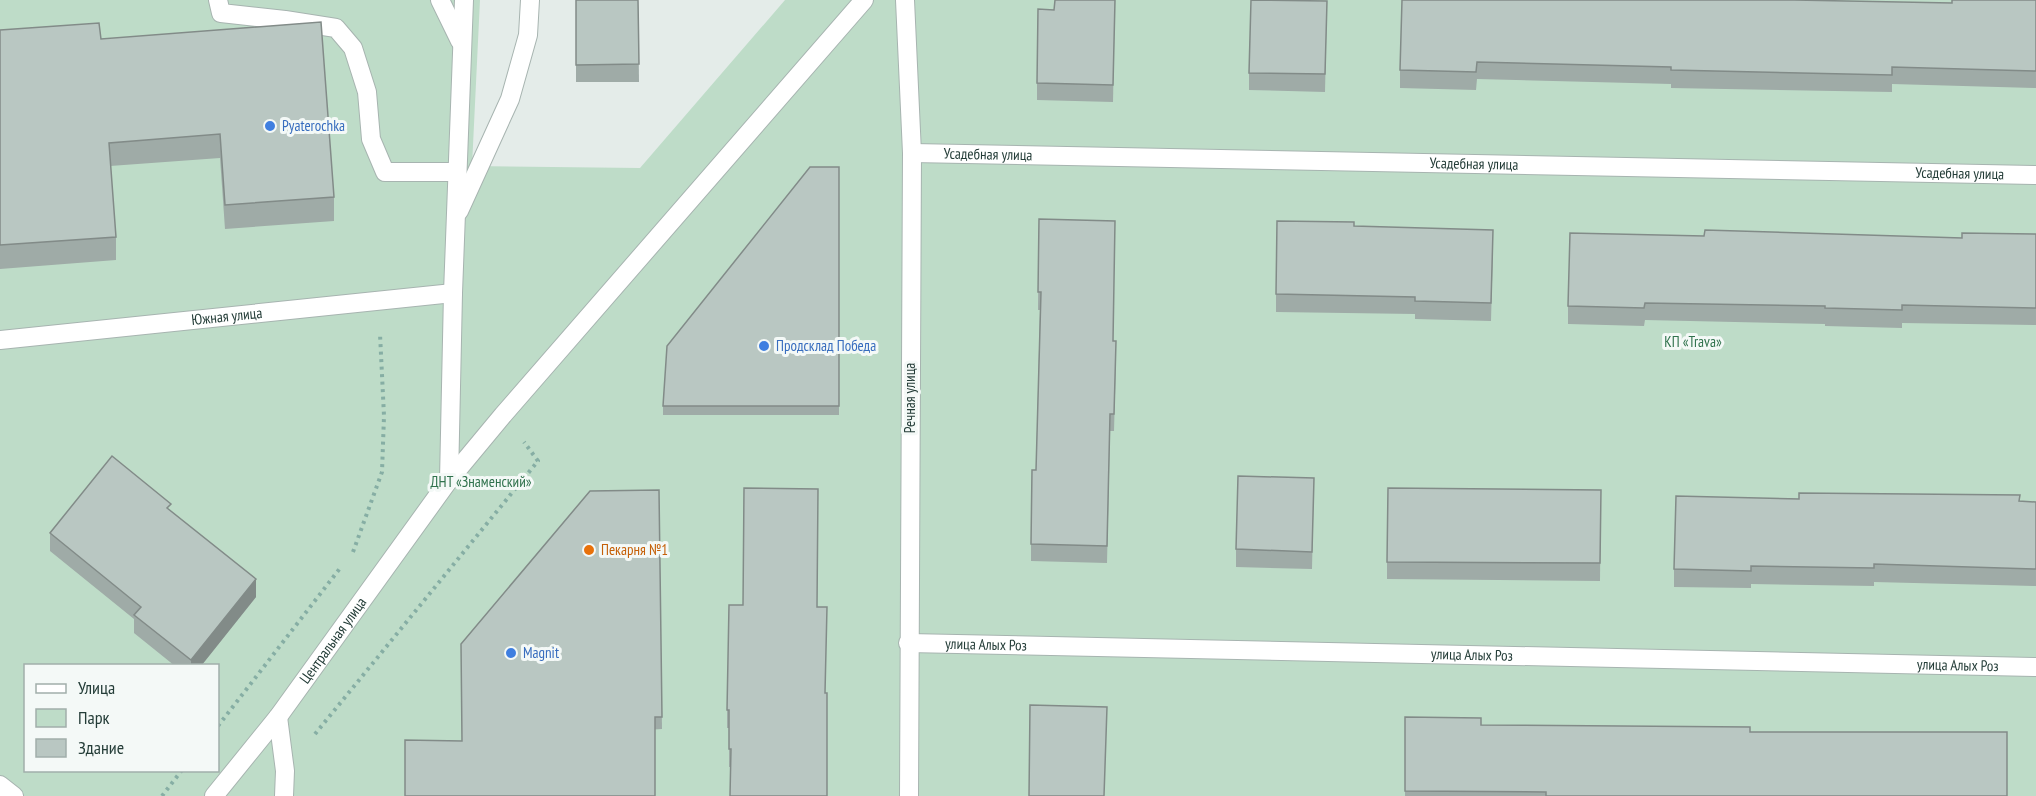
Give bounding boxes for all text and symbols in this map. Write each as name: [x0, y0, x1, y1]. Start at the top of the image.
place label: Pyaterochka: [282, 116, 345, 135]
marker: Pyaterochka: [263, 119, 277, 133]
street label: Усадебная улица: [943, 144, 1033, 164]
street label: Усадебная улица: [1429, 153, 1518, 174]
street label: Усадебная улица: [1915, 163, 2004, 183]
street label: Южная улица: [190, 303, 263, 329]
park label: КП «Trava»: [1664, 332, 1722, 351]
place label: Продсклад Победа: [776, 336, 876, 355]
marker: Продсклад Победа: [757, 339, 771, 353]
street label: Речная улица: [900, 363, 919, 433]
park label: ДНТ «Знаменский»: [430, 472, 532, 491]
place label: Пекарня №1: [601, 540, 668, 559]
marker: Пекарня №1: [582, 543, 596, 557]
street label: Центральная улица: [295, 593, 370, 687]
street label: улица Алых Роз: [945, 634, 1027, 655]
place label: Magnit: [523, 643, 559, 662]
street label: улица Алых Роз: [1431, 644, 1513, 665]
marker: Magnit: [504, 646, 518, 660]
street label: улица Алых Роз: [1917, 654, 1999, 675]
legend: [24, 664, 219, 772]
text: Улица: [78, 676, 115, 699]
text: Парк: [78, 706, 109, 729]
text: Здание: [78, 736, 124, 759]

